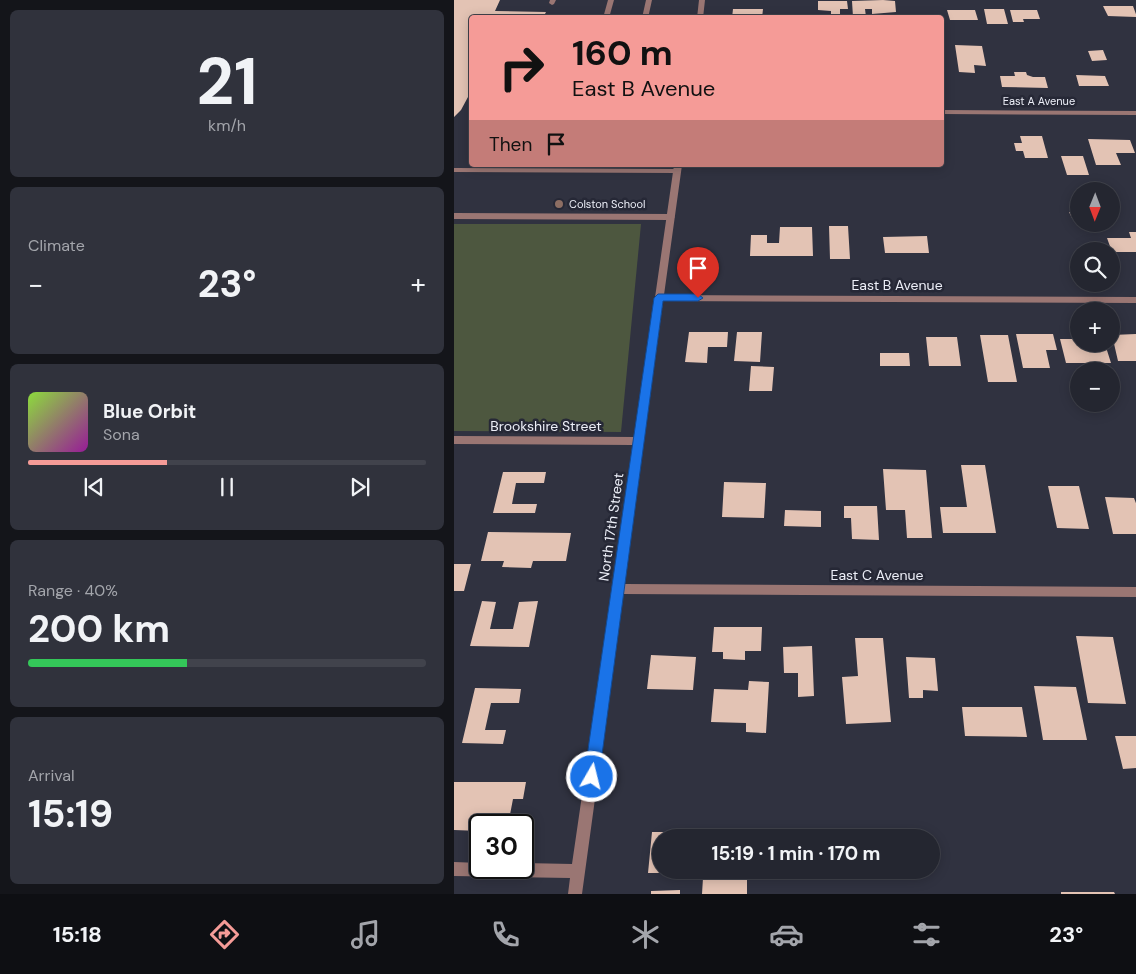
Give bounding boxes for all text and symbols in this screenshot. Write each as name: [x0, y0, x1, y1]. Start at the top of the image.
text: 160 m: [572, 30, 673, 76]
icon: right: [489, 35, 554, 100]
text: 21: [196, 40, 258, 124]
text: East B Avenue: [572, 74, 715, 103]
street label: East A Avenue: [1003, 94, 1075, 108]
text: km/h: [208, 115, 246, 136]
icon: arrive: [542, 130, 570, 158]
text: Then: [489, 132, 532, 157]
north arrow: [1070, 182, 1120, 232]
map controls: [1070, 182, 1120, 412]
place label: Colston School: [569, 197, 646, 211]
marker: Colston School: [553, 198, 565, 210]
text: Climate: [28, 235, 85, 256]
button: search: [1070, 242, 1120, 292]
pin: [677, 247, 719, 298]
icon: arrive: [684, 254, 712, 282]
text: 23°: [198, 259, 256, 309]
text: −: [28, 266, 43, 303]
text: +: [411, 266, 426, 303]
street label: East B Avenue: [851, 276, 943, 294]
button: +: [1070, 302, 1120, 352]
button: −: [1070, 362, 1120, 412]
text: Blue Orbit: [103, 399, 196, 424]
street label: Brookshire Street: [490, 417, 602, 435]
text: Sona: [103, 424, 140, 445]
street label: North 17th Street: [594, 472, 628, 582]
icon: previous: [80, 473, 108, 501]
icon: pause: [213, 473, 241, 501]
icon: next: [346, 473, 374, 501]
street label: East C Avenue: [831, 566, 923, 584]
text: Range · 40%: [28, 580, 118, 601]
text: 200 km: [28, 604, 170, 654]
position arrow: [565, 750, 617, 802]
text: Arrival: [28, 765, 75, 786]
text: 15:19: [28, 789, 113, 839]
speed limit sign: 30: [469, 814, 534, 879]
text: 15:19 · 1 min · 170 m: [712, 841, 880, 866]
icon: directions: [207, 917, 242, 952]
icon: music: [348, 917, 383, 952]
icon: phone: [488, 917, 523, 952]
icon: climate: [628, 917, 663, 952]
icon: car: [769, 917, 804, 952]
icon: filters: [909, 917, 944, 952]
text: 15:18: [53, 920, 102, 949]
text: 23°: [1049, 920, 1083, 949]

